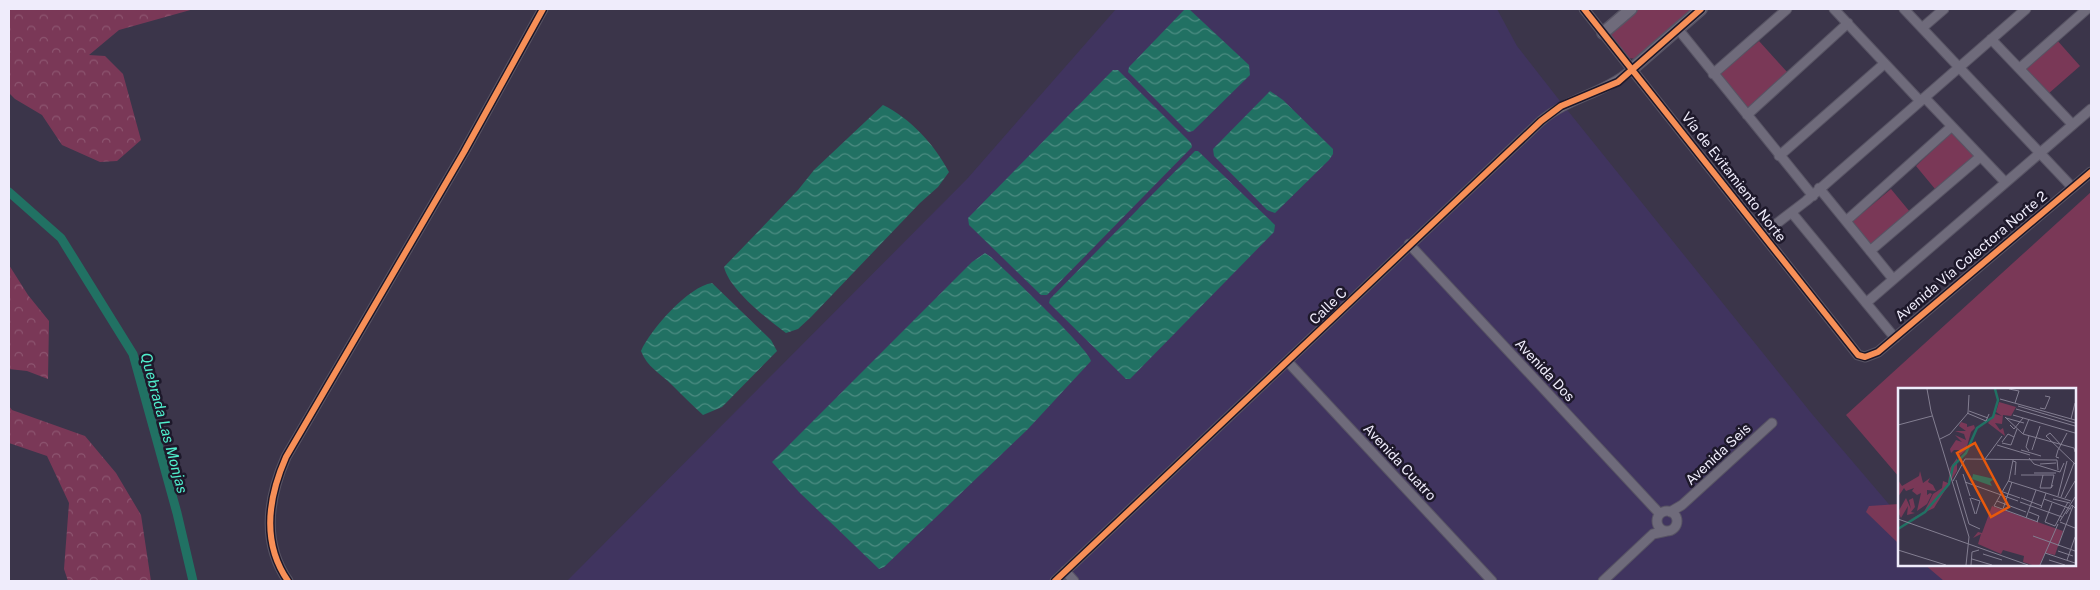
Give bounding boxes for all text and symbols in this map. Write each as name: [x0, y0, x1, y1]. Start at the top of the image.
street label: Vía de Evitamiento Norte: [1678, 109, 1790, 245]
street label: Avenida Vía Colectora Norte 2: [1892, 188, 2050, 324]
street label: Calle C: [1306, 284, 1350, 328]
street label: Avenida Dos: [1512, 335, 1578, 405]
water label: Quebrada Las Monjas: [138, 351, 191, 495]
inset map: [1898, 388, 2075, 565]
street label: Avenida Cuatro: [1360, 420, 1440, 504]
street label: Avenida Seis: [1682, 420, 1754, 488]

